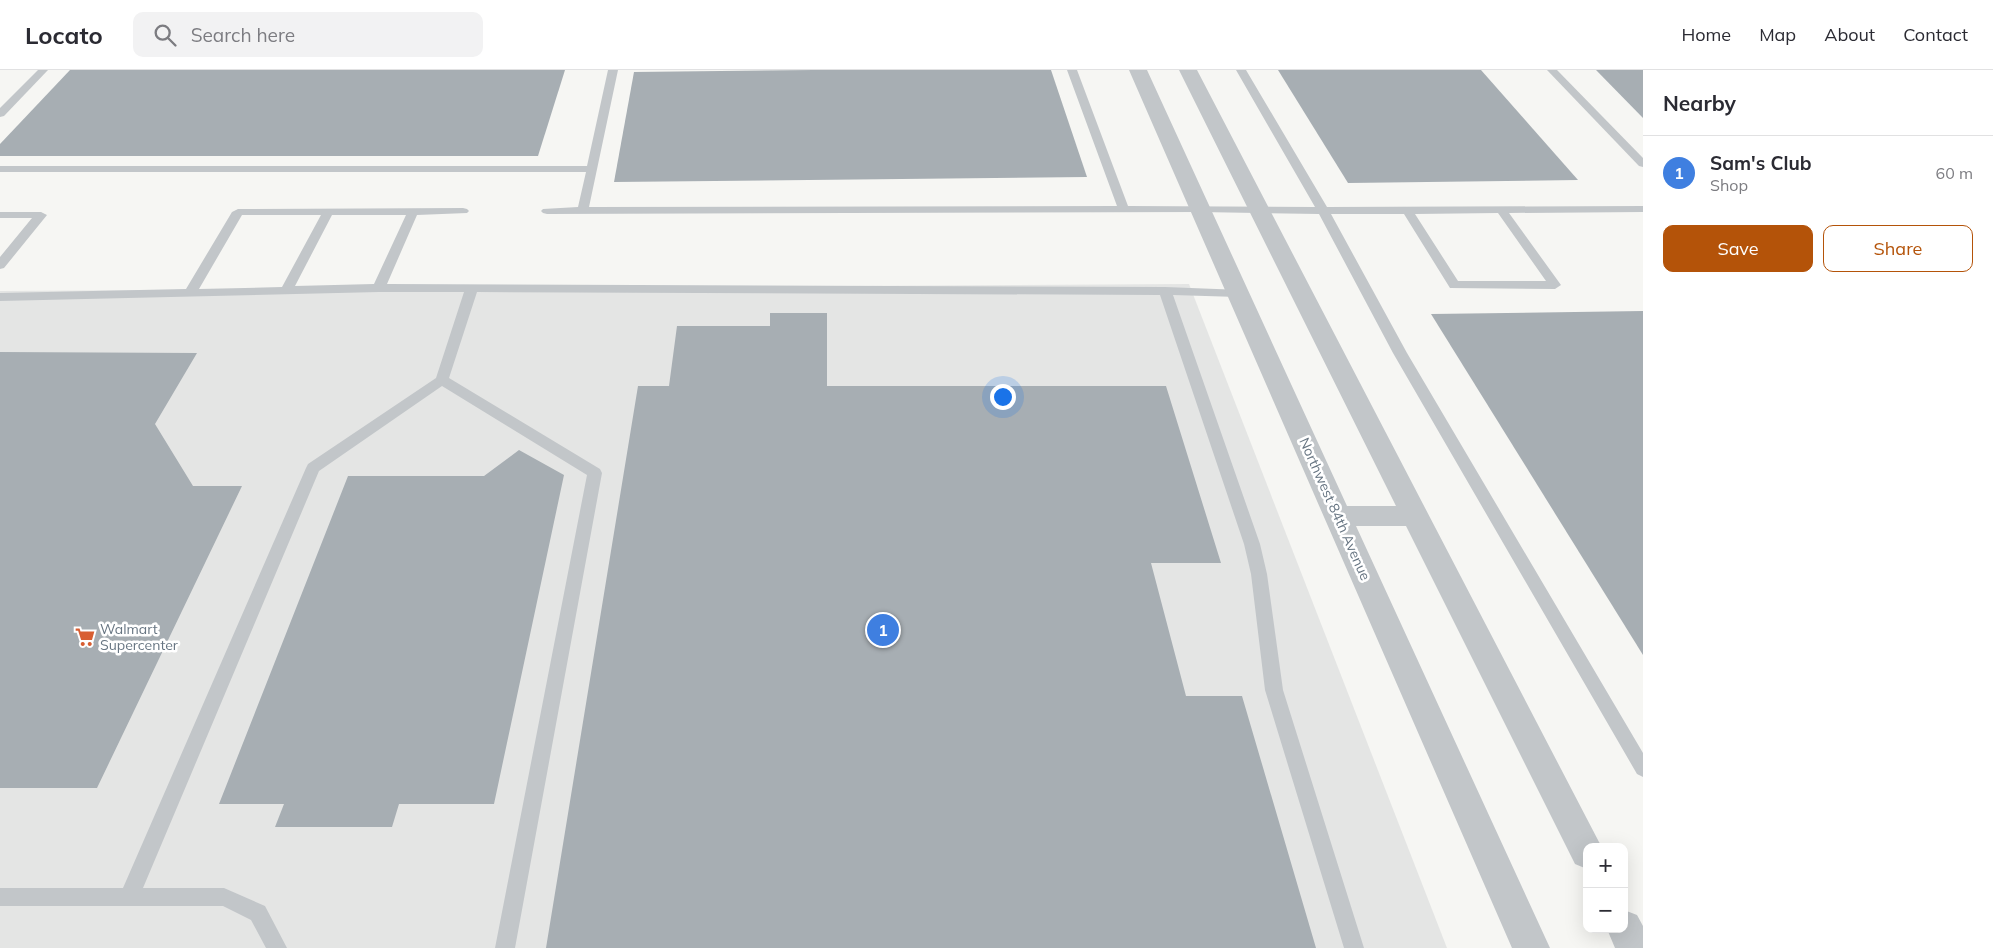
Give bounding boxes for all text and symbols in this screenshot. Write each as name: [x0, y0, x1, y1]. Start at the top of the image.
search box: [133, 12, 483, 57]
text: Locato: [25, 20, 103, 50]
icon: search: [151, 21, 179, 49]
text: Search here: [191, 23, 295, 47]
text: Home: [1681, 23, 1731, 46]
text: Map: [1759, 23, 1796, 46]
text: About: [1824, 23, 1875, 46]
text: Contact: [1903, 23, 1968, 46]
text: Nearby: [1663, 90, 1736, 116]
text: Sam's Club: [1710, 151, 1812, 175]
text: 1: [1674, 163, 1684, 183]
text: 60 m: [1936, 163, 1973, 183]
text: Shop: [1710, 175, 1748, 195]
button: Save: [1663, 225, 1813, 272]
button: Share: [1823, 225, 1973, 272]
your location: [990, 384, 1016, 410]
street label: Northwest 84th Avenue: [1295, 435, 1375, 583]
pin: 1: [867, 611, 899, 649]
place label: Walmart Supercenter: [100, 620, 179, 654]
supermarket icon: Walmart Supercenter: [74, 626, 96, 648]
map controls: [1583, 843, 1628, 933]
button: +: [1583, 843, 1628, 888]
button: −: [1583, 888, 1628, 933]

